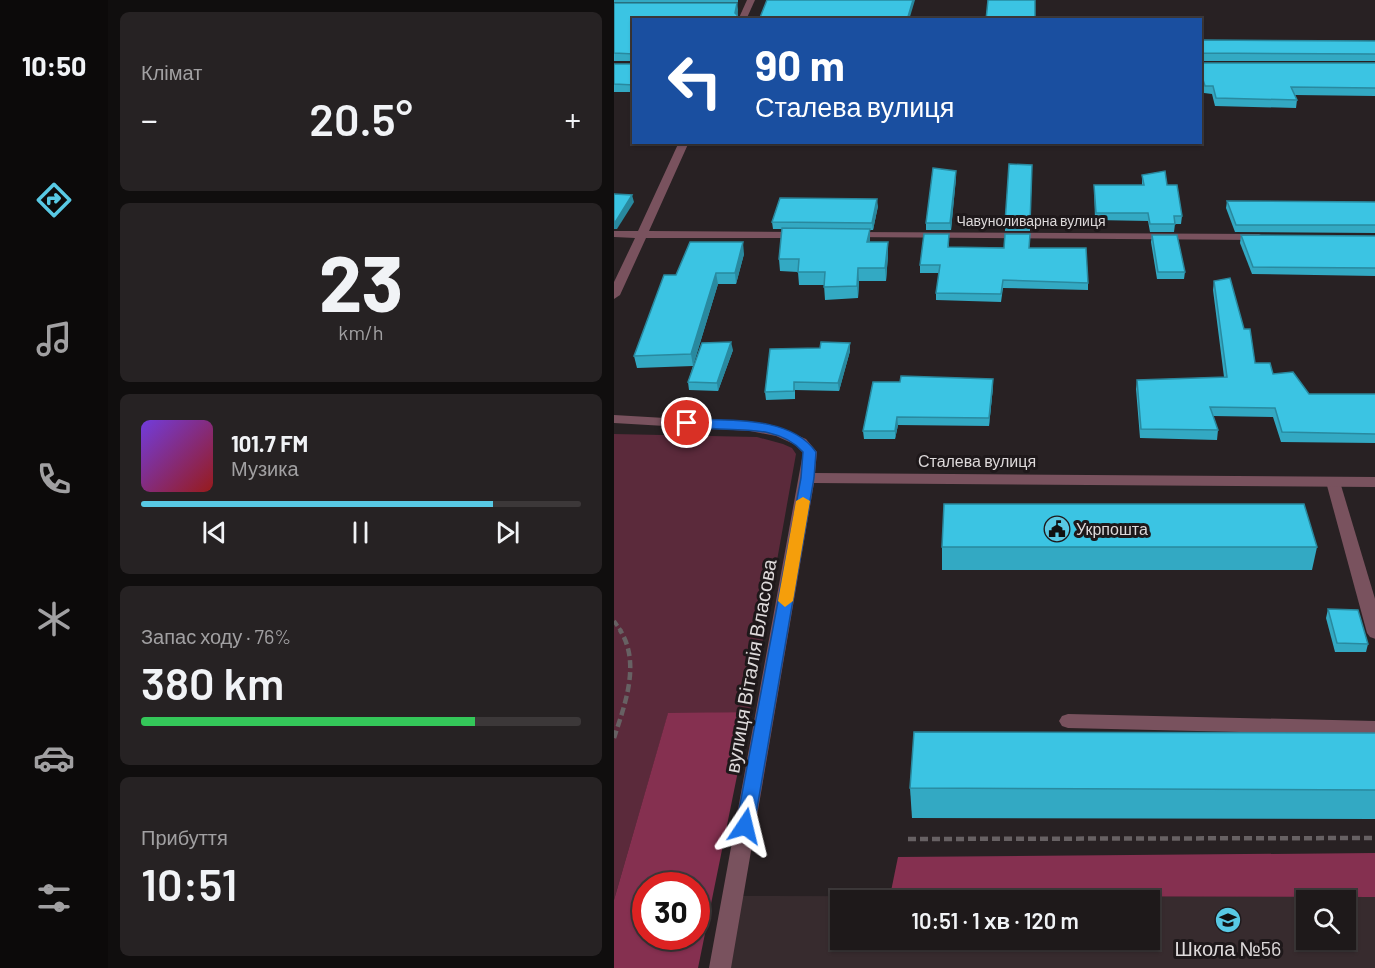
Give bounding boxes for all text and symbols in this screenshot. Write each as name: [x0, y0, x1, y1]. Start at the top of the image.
text: 90 m: [755, 39, 845, 89]
icon: left: [656, 42, 734, 120]
text: 10:50: [22, 49, 86, 81]
text: Клімат: [141, 60, 202, 84]
text: Сталева вулиця: [755, 90, 954, 122]
text: 20.5°: [309, 91, 413, 145]
text: −: [141, 99, 158, 139]
text: +: [564, 99, 581, 139]
icon: directions: [33, 179, 75, 221]
street label: Чавуноливарна вулиця: [956, 212, 1106, 229]
text: 23: [319, 234, 403, 328]
icon: music: [33, 318, 75, 360]
text: km/h: [338, 320, 384, 344]
pin: [661, 397, 712, 448]
icon: arrive: [670, 406, 703, 439]
text: 101.7 FM: [231, 430, 308, 456]
street label: Сталева вулиця: [918, 451, 1036, 470]
text: Музика: [231, 456, 299, 480]
icon: phone: [33, 458, 75, 500]
public building icon: Укрпошта: [1042, 514, 1072, 544]
icon: previous: [198, 516, 231, 549]
icon: pause: [344, 516, 377, 549]
icon: next: [491, 516, 524, 549]
place label: Укрпошта: [1076, 519, 1148, 538]
street label: вулиця Віталія Власова: [719, 556, 781, 775]
icon: climate: [33, 598, 75, 640]
text: Запас ходу · 76%: [141, 624, 291, 648]
text: 380 km: [141, 655, 284, 709]
icon: car: [33, 737, 75, 779]
position arrow: [713, 794, 777, 858]
text: Прибуття: [141, 825, 228, 849]
text: 10:51: [141, 856, 237, 910]
speed limit sign: 30: [632, 872, 710, 950]
icon: filters: [33, 877, 75, 919]
map controls: [1296, 890, 1356, 950]
button: search: [1296, 890, 1356, 950]
school or university icon: Школа №56: [1213, 905, 1243, 935]
text: 10:51 · 1 хв · 120 m: [911, 907, 1079, 933]
place label: Школа №56: [1175, 936, 1281, 960]

